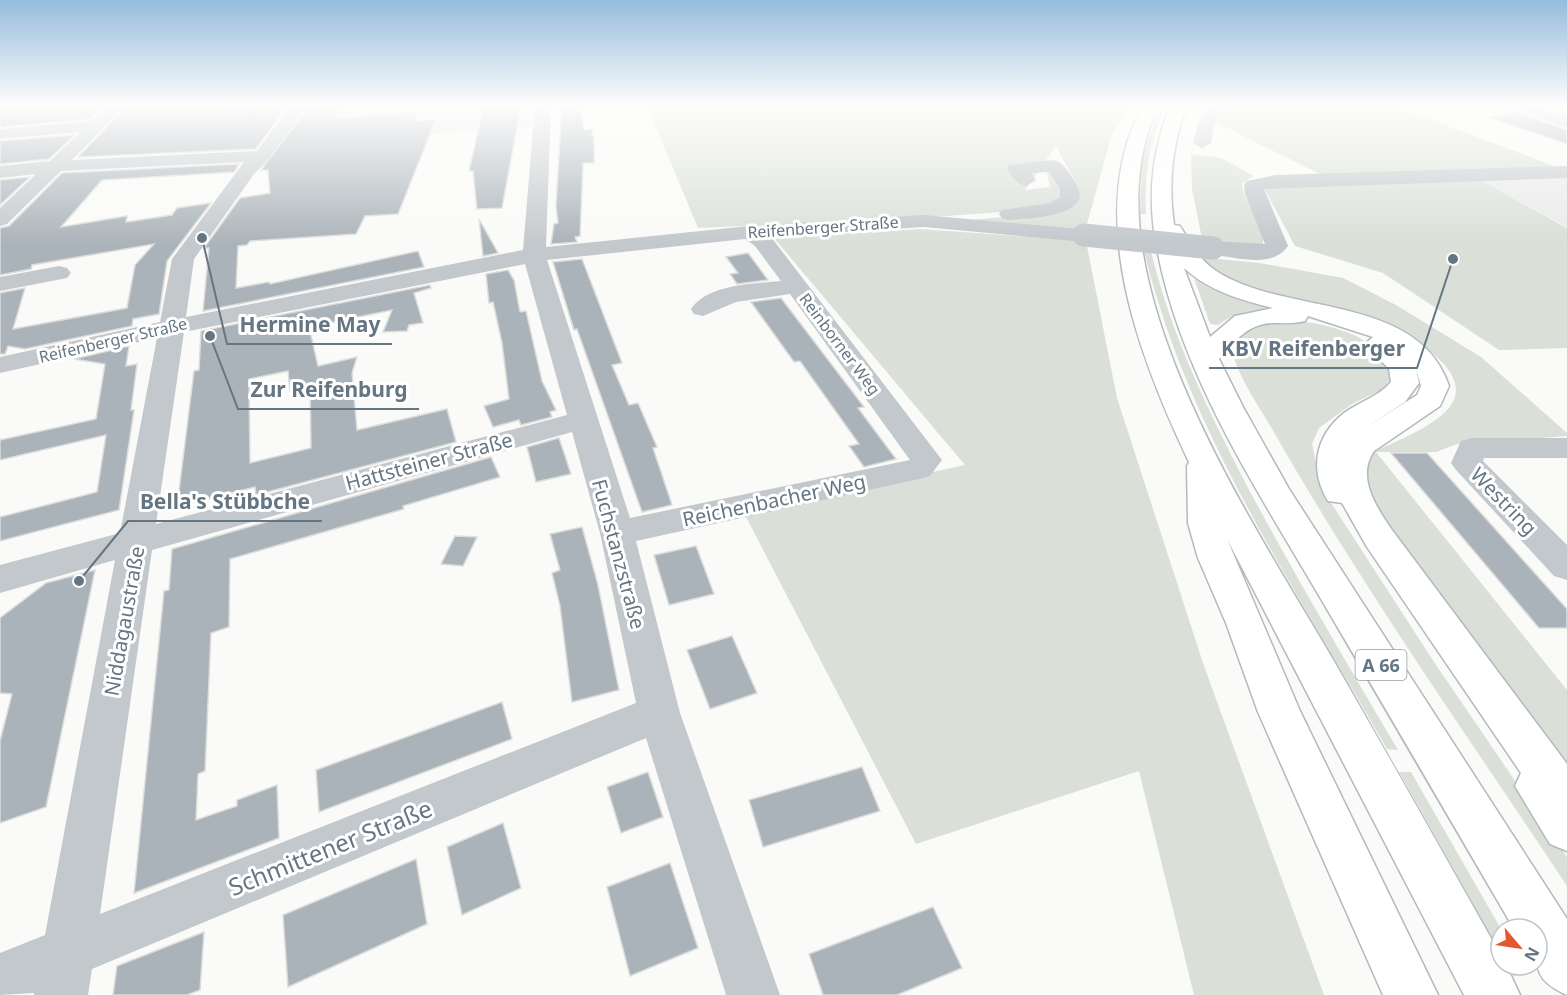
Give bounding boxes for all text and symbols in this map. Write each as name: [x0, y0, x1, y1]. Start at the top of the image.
street label: Reifenberger Straße: [747, 211, 899, 243]
street label: Reinborner Weg: [794, 289, 886, 399]
callout: Hermine May: [227, 305, 392, 344]
text: Hermine May: [240, 310, 380, 338]
street label: Reifenberger Straße: [37, 312, 189, 368]
callout: KBV Reifenberger: [1209, 329, 1417, 368]
text: KBV Reifenberger: [1221, 334, 1406, 362]
callout: Zur Reifenburg: [238, 370, 419, 409]
text: Zur Reifenburg: [251, 375, 407, 403]
street label: Hattsteiner Straße: [342, 426, 516, 496]
street label: Westring: [1465, 461, 1543, 541]
street label: Reichenbacher Weg: [680, 467, 868, 533]
street label: Fuchstanzstraße: [586, 476, 652, 632]
callout: Bella's Stübbche: [128, 482, 322, 521]
text: Bella's Stübbche: [140, 487, 310, 515]
street label: Niddagaustraße: [98, 544, 150, 698]
road number: A 66: [1356, 650, 1406, 680]
street label: Schmittener Straße: [223, 791, 437, 903]
north arrow: [1489, 917, 1549, 977]
text: N: [1519, 943, 1545, 965]

